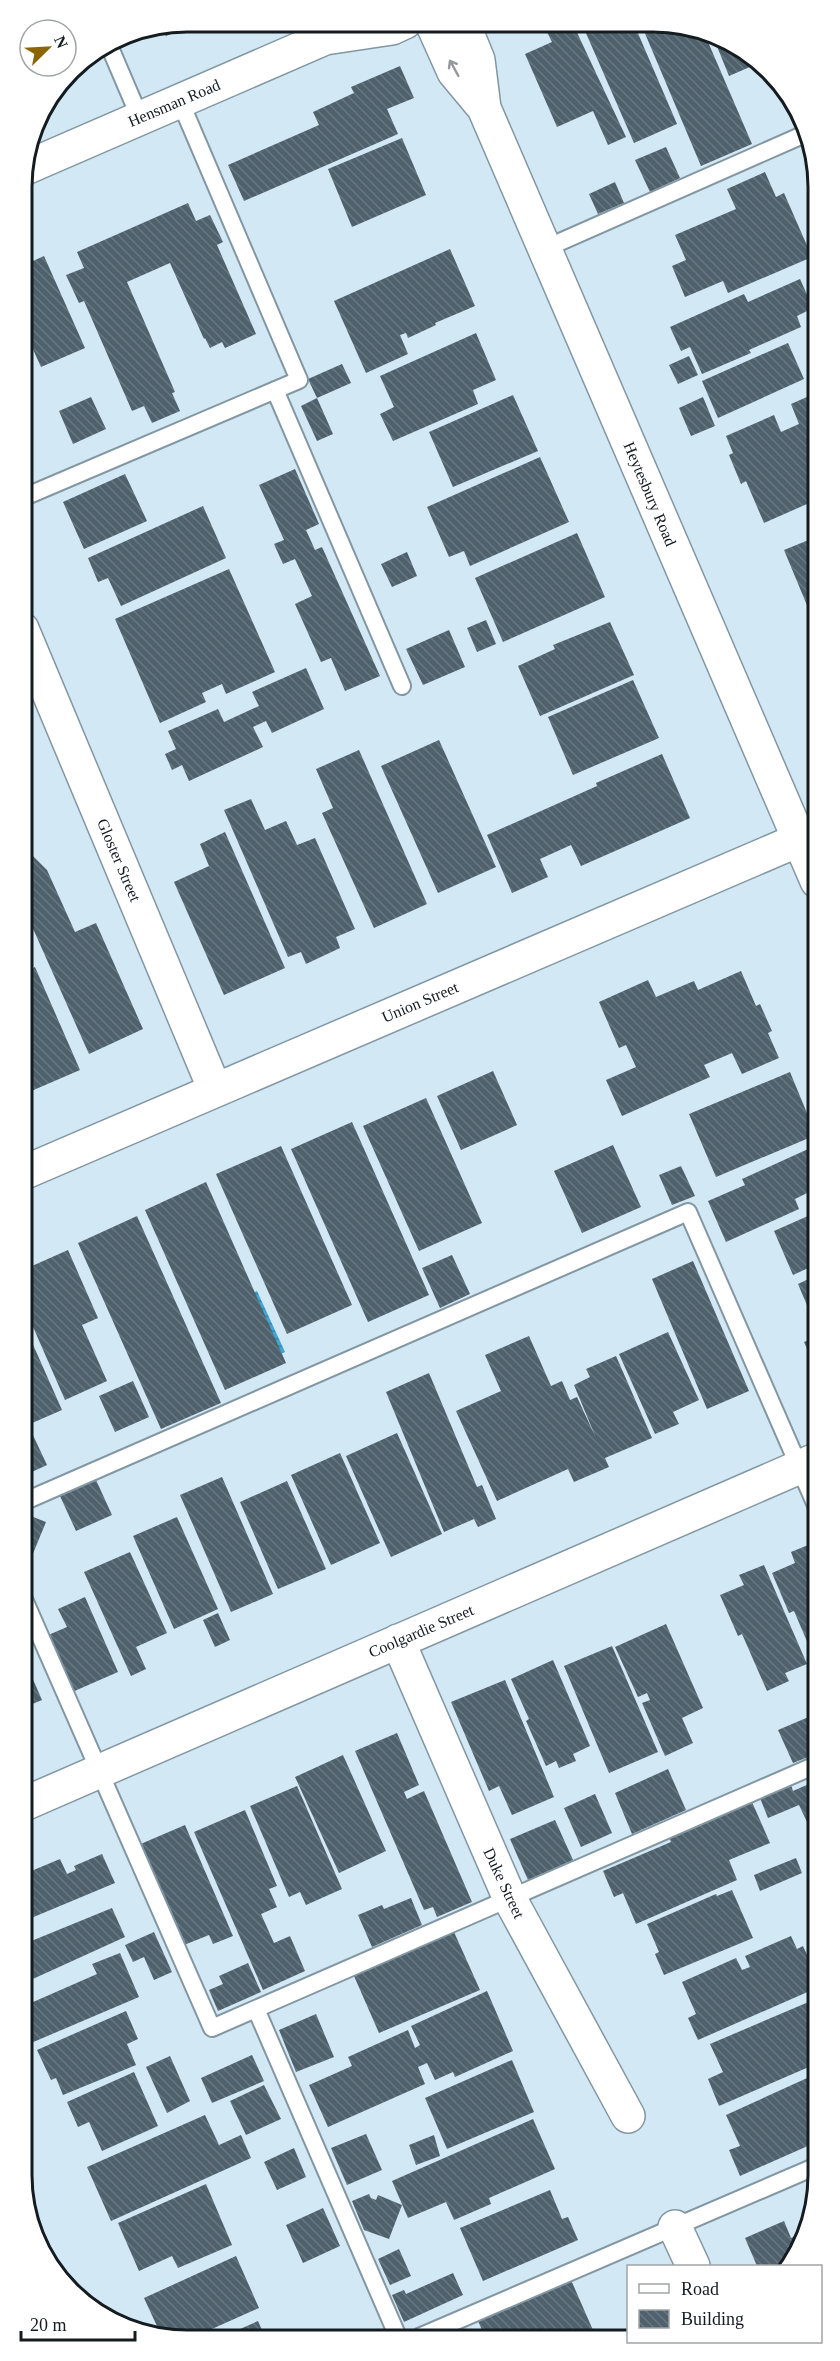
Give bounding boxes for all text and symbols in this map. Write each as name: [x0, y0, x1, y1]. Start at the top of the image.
north arrow: [18, 18, 78, 78]
text: N: [51, 33, 72, 51]
one-way arrow: [448, 60, 460, 77]
street label: Hensman Road: [125, 76, 223, 130]
street label: Heytesbury Road: [619, 439, 680, 549]
street label: Gloster Street: [94, 816, 144, 905]
street label: Union Street: [379, 978, 461, 1026]
street label: Coolgardie Street: [366, 1601, 477, 1662]
street label: Duke Street: [480, 1845, 528, 1922]
legend: [627, 2265, 822, 2343]
text: Road: [681, 2279, 719, 2299]
scale bar: [21, 2304, 135, 2342]
text: Building: [681, 2309, 744, 2329]
text: 20 m: [30, 2315, 67, 2335]

